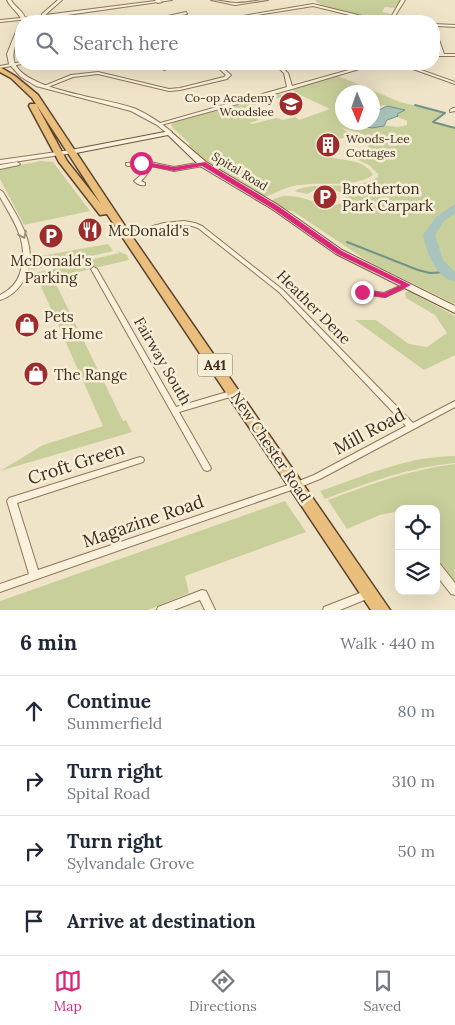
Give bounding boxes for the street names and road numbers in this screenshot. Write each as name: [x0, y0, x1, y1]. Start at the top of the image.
street label: Spital Road: [209, 148, 271, 194]
street label: Heather Dene: [273, 266, 355, 348]
street label: Fairway South: [130, 314, 196, 408]
road number: A41: [198, 354, 232, 376]
street label: New Chester Road: [227, 388, 315, 506]
street label: Mill Road: [329, 402, 409, 459]
street label: Croft Green: [25, 437, 127, 489]
street label: Magazine Road: [79, 489, 207, 552]

